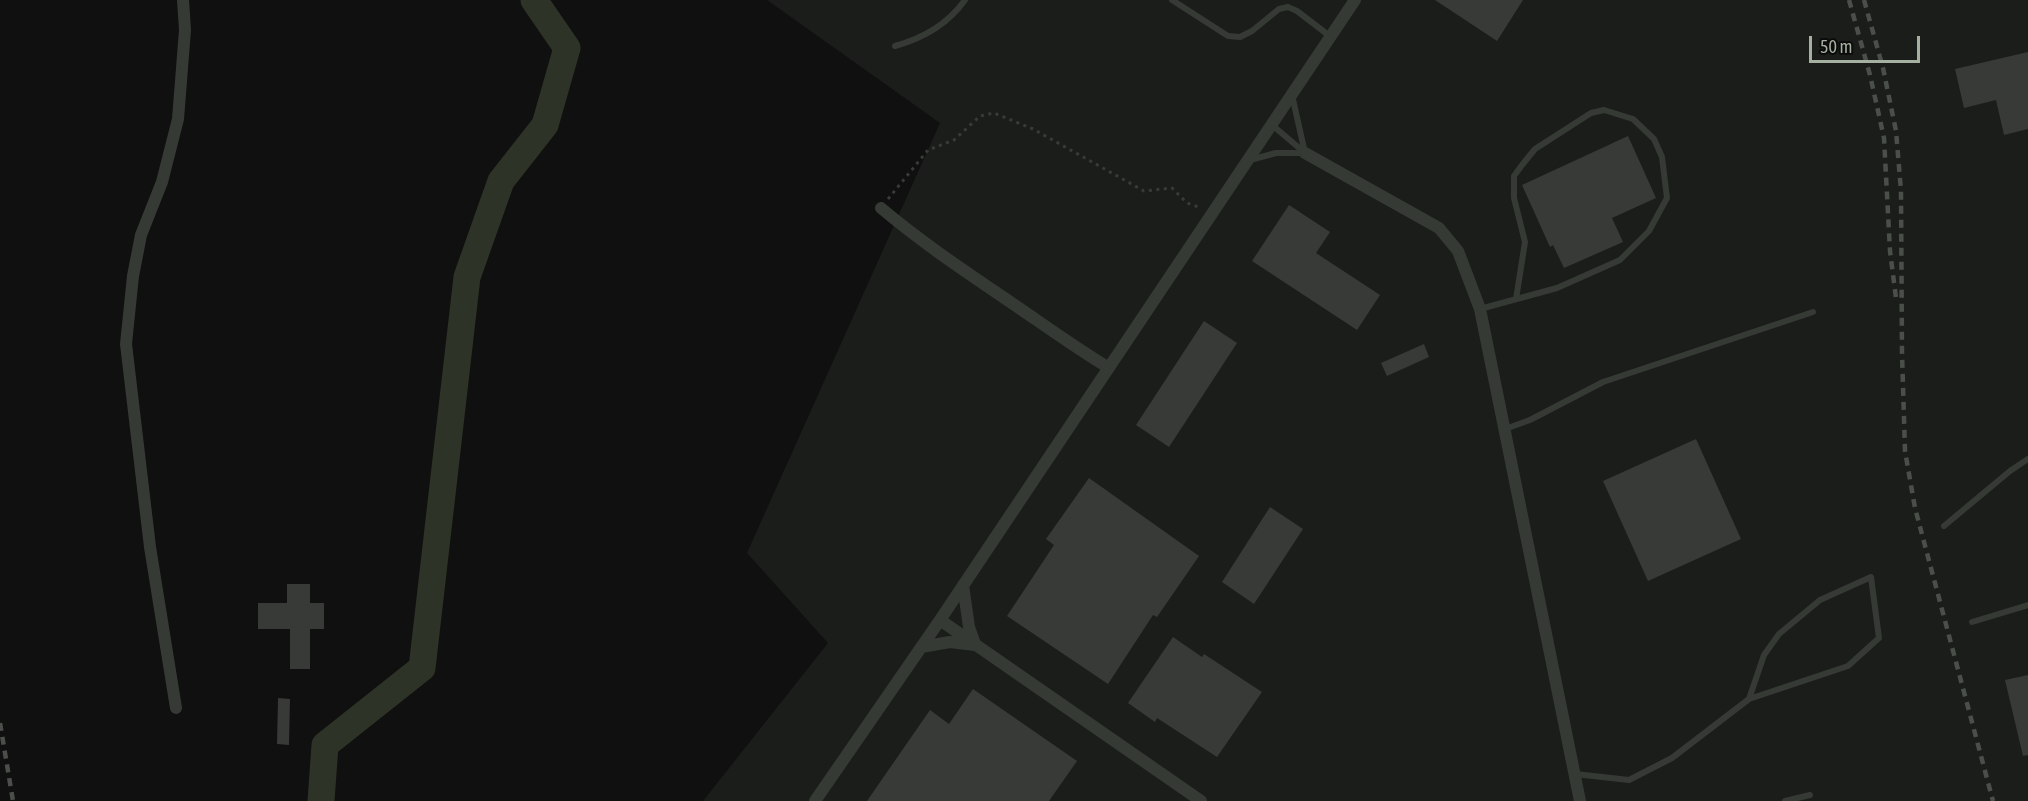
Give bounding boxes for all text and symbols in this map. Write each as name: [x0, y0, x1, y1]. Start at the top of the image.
scale bar: [1812, 24, 1923, 62]
text: 50 m: [1820, 36, 1852, 57]

